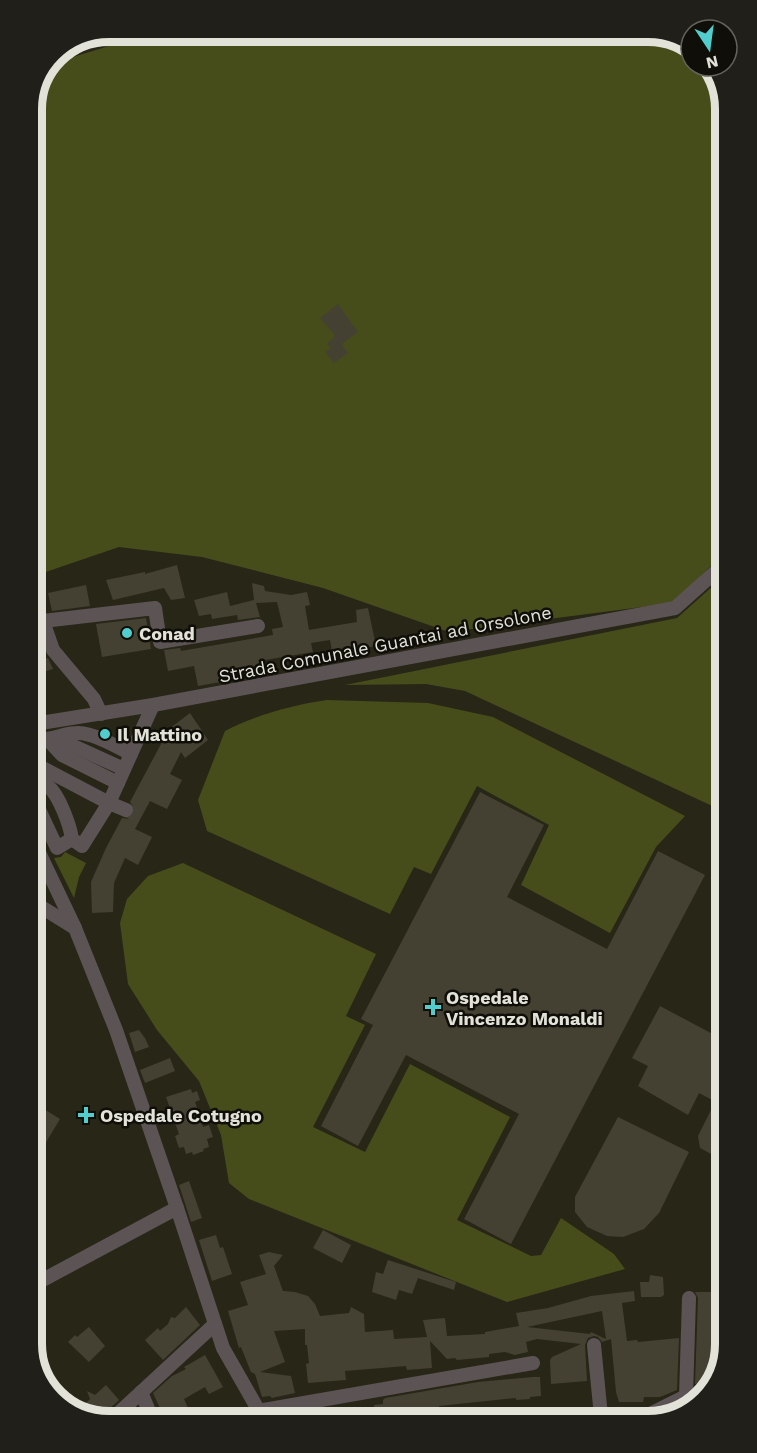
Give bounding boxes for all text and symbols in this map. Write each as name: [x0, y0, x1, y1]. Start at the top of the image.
north arrow: [679, 18, 739, 78]
text: N: [704, 52, 720, 73]
street label: Strada Comunale Guantai ad Orsolone: [217, 601, 553, 687]
place label: Conad: [139, 623, 195, 644]
marker: Conad: [120, 626, 134, 640]
place label: Il Mattino: [117, 724, 202, 745]
marker: Il Mattino: [98, 727, 112, 741]
place label: Ospedale Vincenzo Monaldi: [446, 987, 603, 1029]
marker: Ospedale Vincenzo Monaldi: [424, 998, 442, 1016]
place label: Ospedale Cotugno: [100, 1105, 262, 1126]
marker: Ospedale Cotugno: [77, 1106, 95, 1124]

